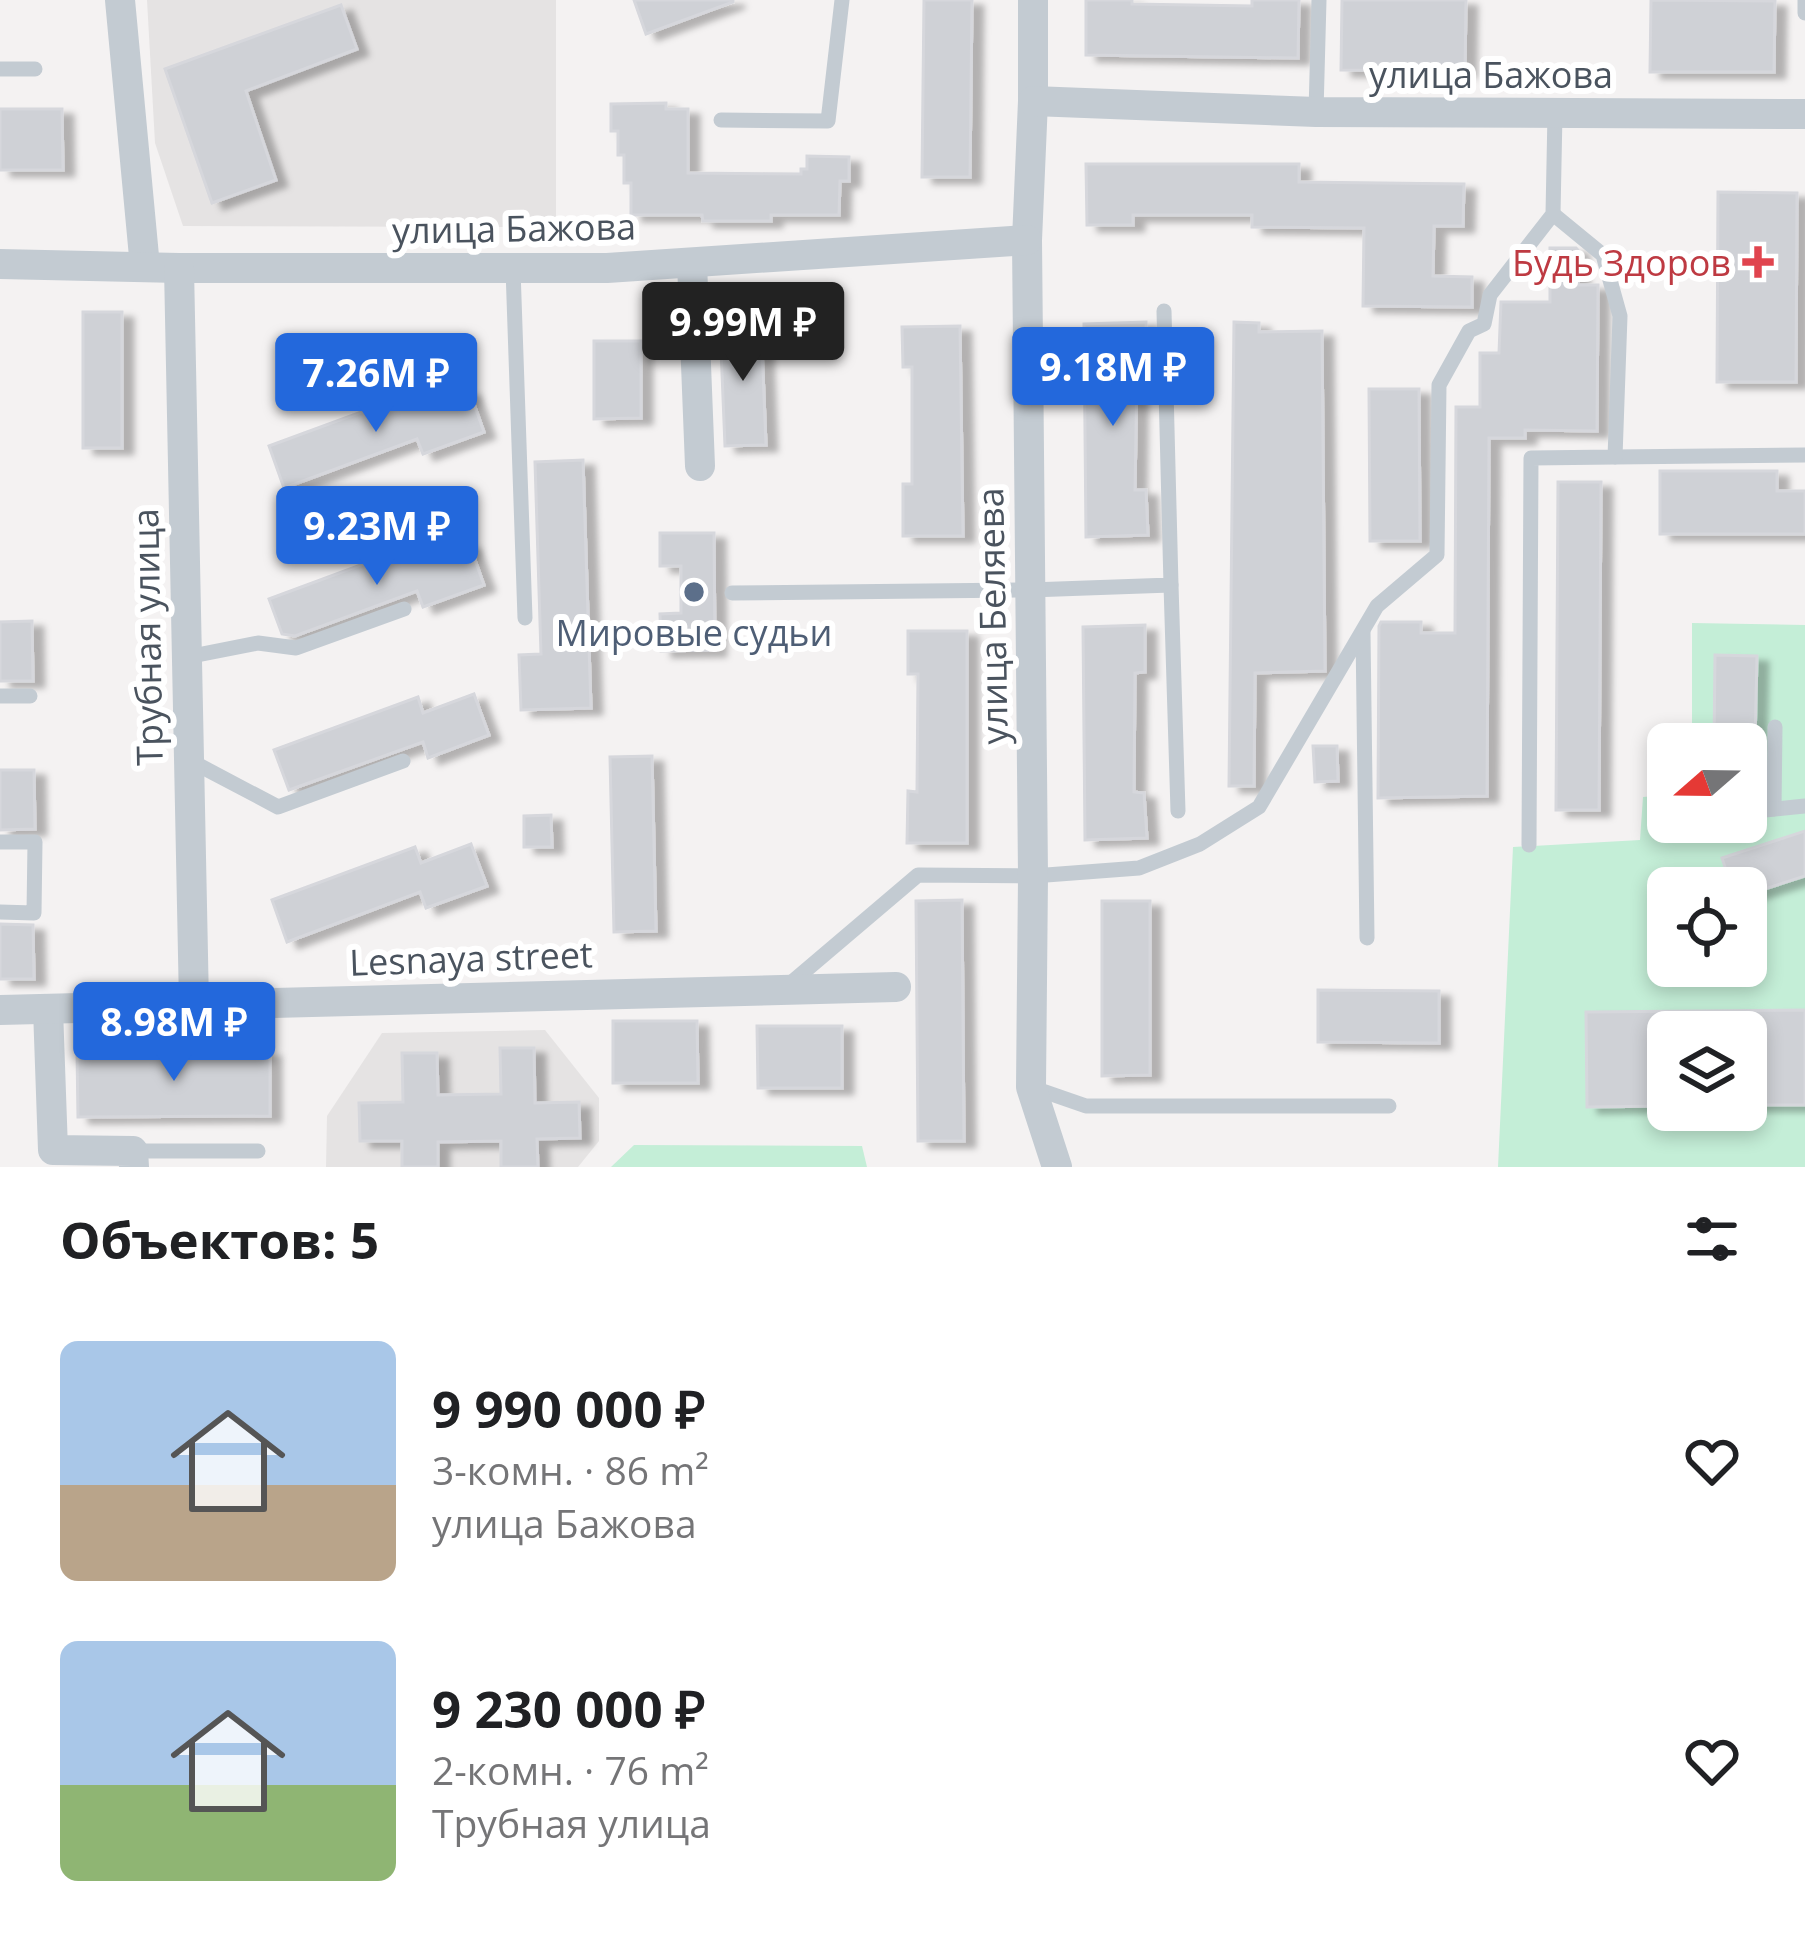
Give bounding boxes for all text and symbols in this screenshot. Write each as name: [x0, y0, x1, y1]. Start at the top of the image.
street label: улица Бажова: [1369, 50, 1613, 99]
street label: улица Бажова: [391, 201, 637, 255]
place label: Будь Здоров: [1512, 238, 1731, 287]
marker: Будь Здоров: [1742, 246, 1774, 278]
pin: 9.99M ₽: [632, 282, 854, 384]
text: 9.99M ₽: [669, 294, 817, 347]
pin: 9.18M ₽: [1002, 327, 1224, 429]
pin: 7.26M ₽: [265, 333, 487, 435]
text: 9.18M ₽: [1039, 339, 1187, 392]
text: 7.26M ₽: [302, 345, 450, 398]
pin: 9.23M ₽: [266, 486, 488, 588]
street label: улица Беляева: [965, 487, 1019, 745]
text: 9.23M ₽: [303, 498, 451, 551]
street label: Трубная улица: [120, 508, 174, 766]
marker: Мировые судьи: [681, 579, 707, 605]
place label: Мировые судьи: [556, 608, 832, 657]
north arrow: [1647, 723, 1767, 843]
map controls: [1647, 723, 1767, 1131]
button: locate: [1647, 867, 1767, 987]
street label: Lesnaya street: [348, 929, 594, 987]
pin: 8.98M ₽: [63, 982, 285, 1084]
text: 8.98M ₽: [100, 994, 248, 1047]
button: layers: [1647, 1011, 1767, 1131]
text: Объектов: 5: [60, 1204, 379, 1274]
icon: filters: [1679, 1206, 1745, 1272]
text: 9 990 000 ₽: [432, 1373, 706, 1443]
icon: home: [156, 1389, 300, 1533]
icon: heart: [1679, 1428, 1745, 1494]
text: 3-комн. · 86 m²: [432, 1443, 709, 1496]
text: улица Бажова: [432, 1496, 697, 1549]
text: 9 230 000 ₽: [432, 1673, 706, 1743]
icon: home: [156, 1689, 300, 1833]
icon: heart: [1679, 1728, 1745, 1794]
text: 2-комн. · 76 m²: [432, 1743, 709, 1796]
text: Трубная улица: [432, 1796, 711, 1849]

